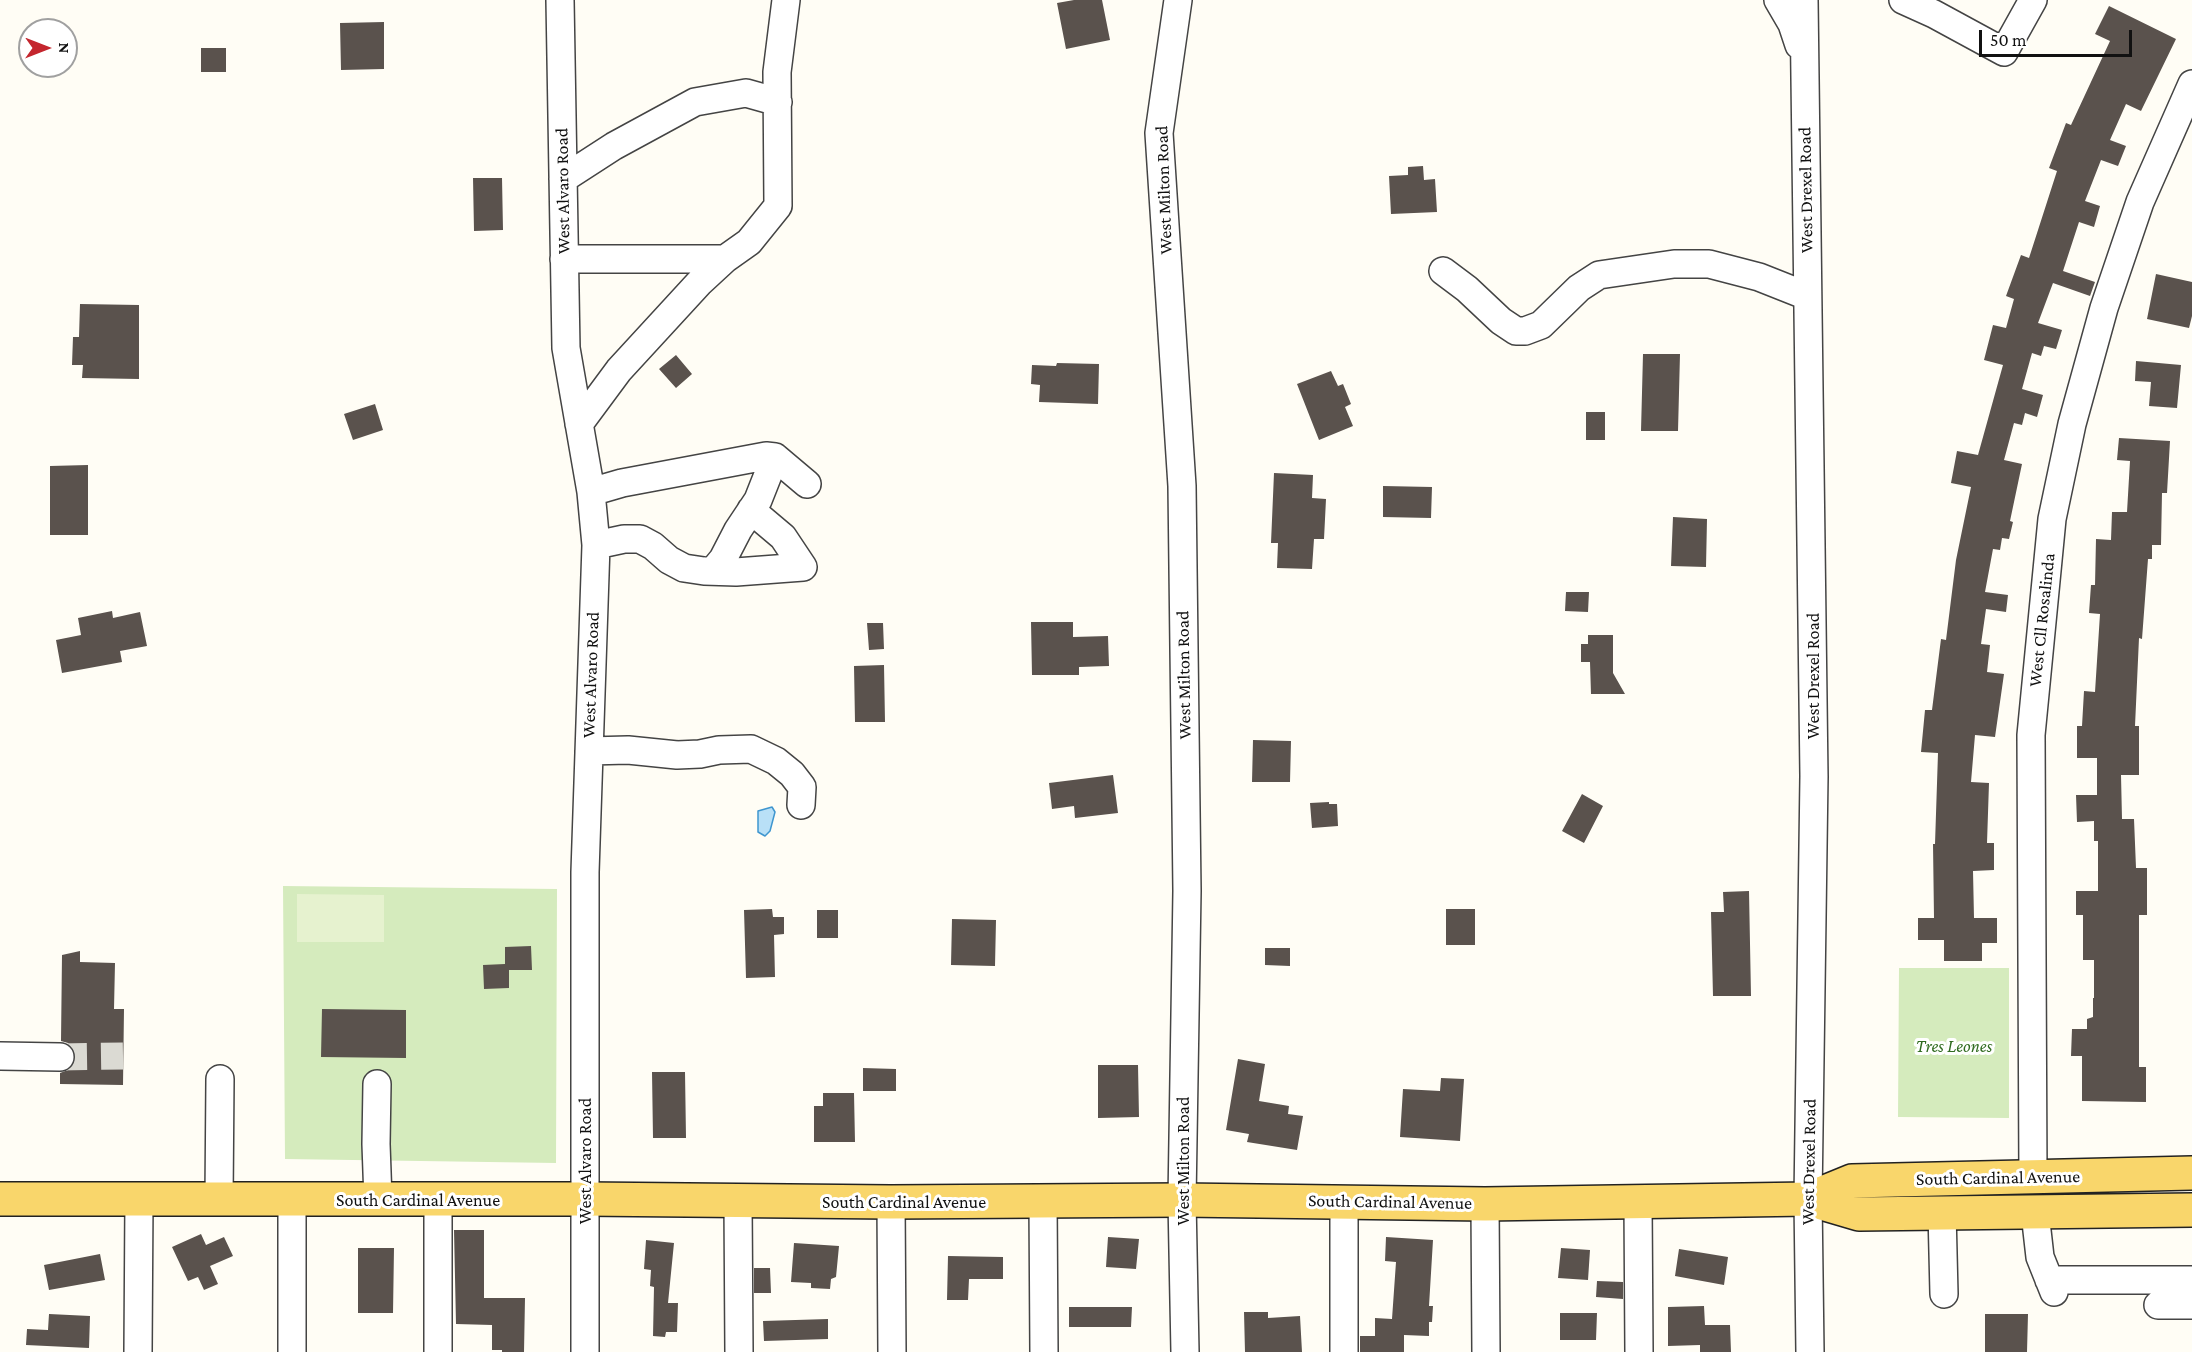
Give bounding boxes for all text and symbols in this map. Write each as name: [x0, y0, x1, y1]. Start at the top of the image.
north arrow: [18, 18, 78, 78]
scale bar: [1982, 18, 2135, 56]
text: 50 m: [1990, 30, 2027, 50]
text: N: [56, 43, 73, 53]
street label: West Milton Road: [1151, 125, 1177, 255]
street label: West Drexel Road: [1794, 127, 1818, 253]
street label: West Alvaro Road: [551, 128, 575, 254]
street label: West Cll Rosalinda: [2024, 552, 2060, 688]
street label: West Milton Road: [1172, 610, 1196, 740]
street label: West Alvaro Road: [578, 611, 604, 739]
street label: West Drexel Road: [1802, 613, 1824, 739]
park label: Tres Leones: [1916, 1035, 1992, 1057]
street label: West Milton Road: [1172, 1097, 1194, 1225]
street label: West Alvaro Road: [574, 1098, 596, 1224]
street label: West Drexel Road: [1797, 1099, 1821, 1225]
street label: South Cardinal Avenue: [1916, 1166, 2080, 1190]
street label: South Cardinal Avenue: [336, 1189, 500, 1211]
street label: South Cardinal Avenue: [1308, 1190, 1472, 1214]
street label: South Cardinal Avenue: [822, 1191, 986, 1213]

